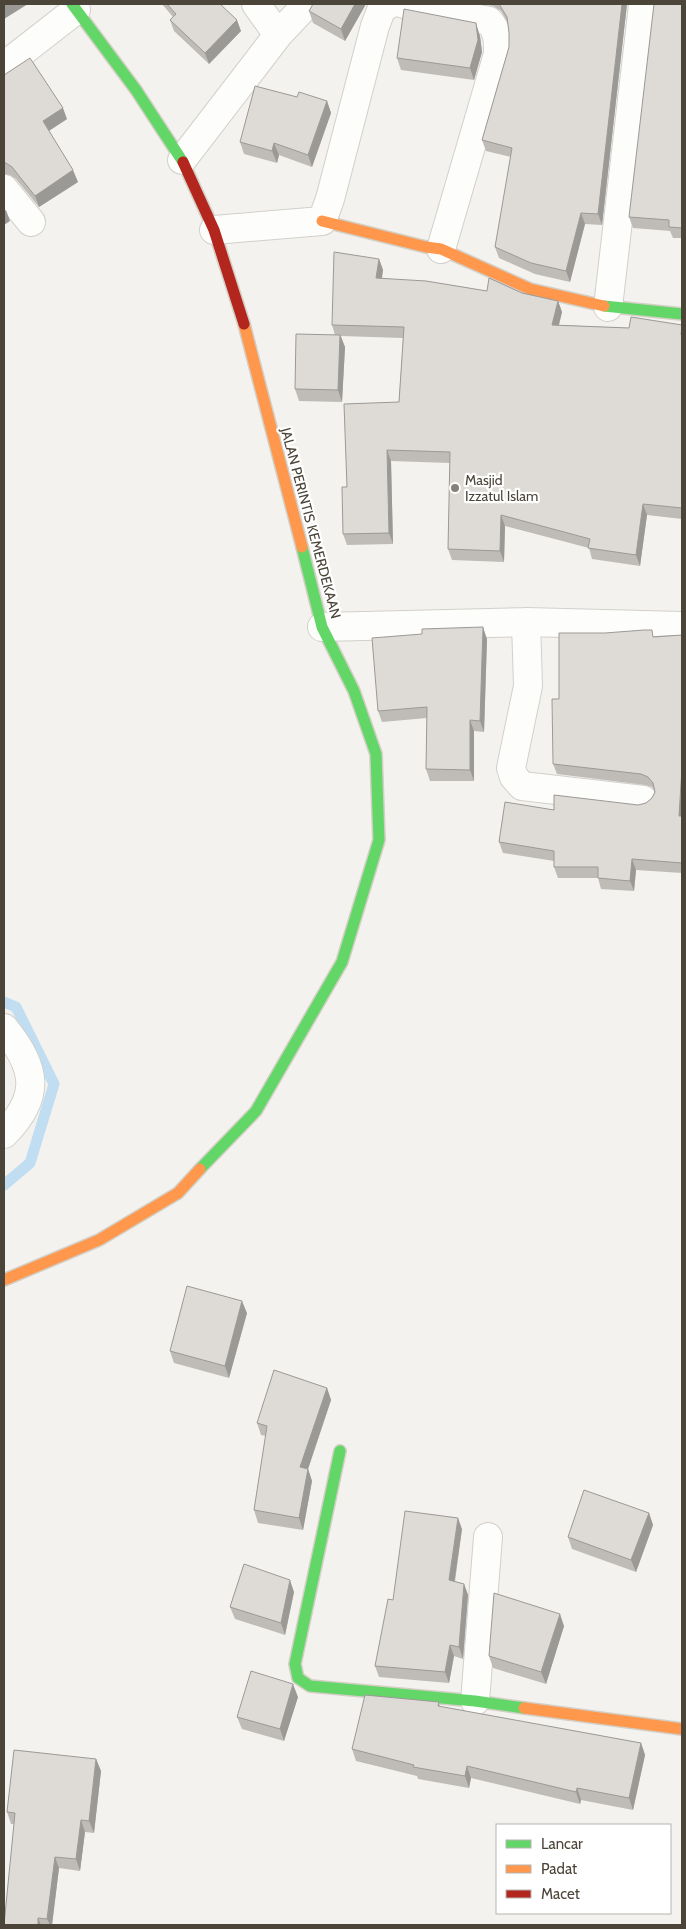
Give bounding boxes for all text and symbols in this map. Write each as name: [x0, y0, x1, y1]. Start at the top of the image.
street label: JALAN PERINTIS KEMERDEKAAN: [277, 425, 345, 620]
place label: Masjid Izzatul Islam: [465, 471, 538, 505]
marker: Masjid Izzatul Islam: [449, 482, 461, 494]
legend: [496, 1824, 671, 1914]
text: Lancar: [541, 1835, 583, 1853]
text: Padat: [541, 1860, 577, 1878]
text: Macet: [541, 1885, 580, 1903]

